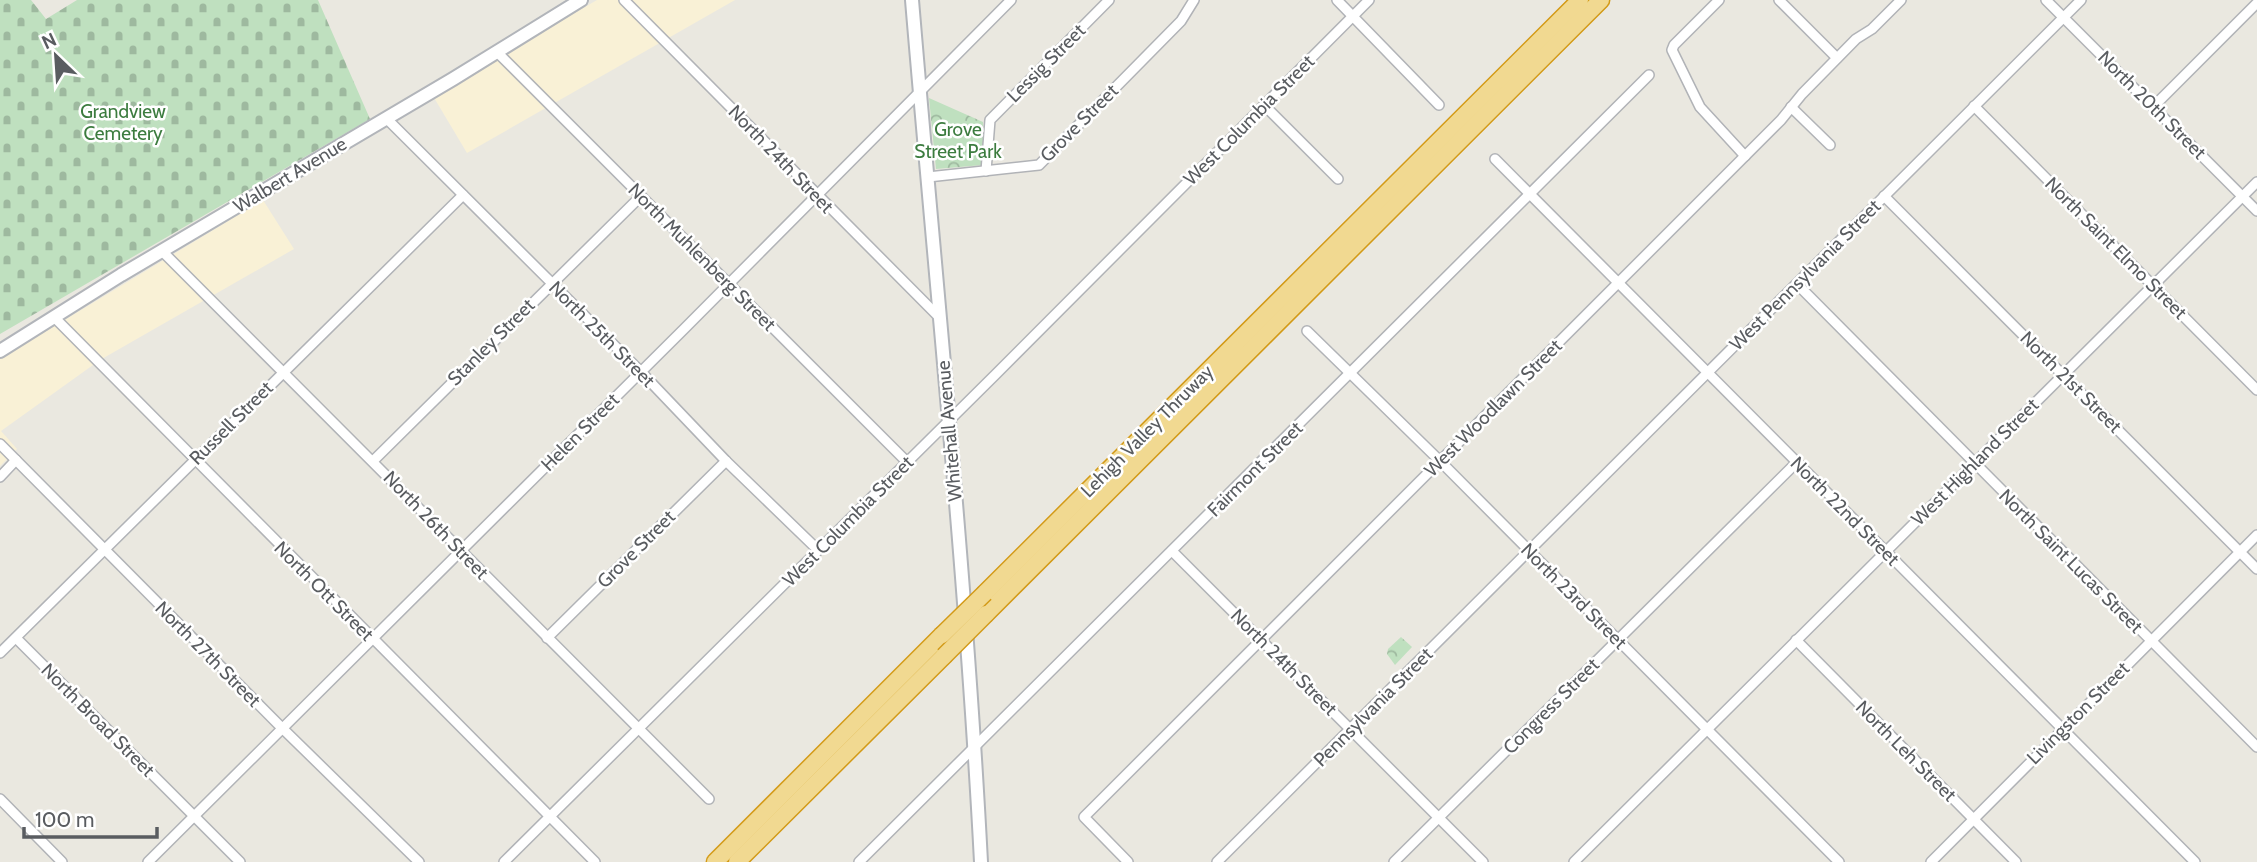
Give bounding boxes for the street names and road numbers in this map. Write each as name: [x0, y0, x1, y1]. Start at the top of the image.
street label: Lessig Street: [1002, 19, 1090, 107]
street label: North 20th Street: [2093, 46, 2211, 164]
street label: West Columbia Street: [1179, 49, 1320, 190]
street label: Grove Street: [1035, 79, 1123, 167]
street label: North 24th Street: [724, 100, 839, 218]
street label: Walbert Avenue: [229, 132, 351, 218]
street label: North Saint Elmo Street: [2040, 172, 2192, 324]
street label: North Muhlenberg Street: [623, 178, 781, 336]
street label: West Pennsylvania Street: [1725, 194, 1886, 355]
street label: North 25th Street: [544, 276, 660, 392]
street label: Stanley Street: [443, 293, 540, 390]
street label: North 21st Street: [2015, 326, 2127, 438]
street label: West Woodlawn Street: [1419, 334, 1567, 482]
street label: Whitehall Avenue: [931, 359, 967, 502]
street label: Lehigh Valley Thruway: [1076, 360, 1218, 502]
street label: Russell Street: [184, 376, 278, 470]
street label: Helen Street: [536, 388, 624, 476]
street label: West Highland Street: [1907, 393, 2044, 530]
street label: Fairmont Street: [1203, 416, 1308, 521]
street label: West Columbia Street: [778, 450, 919, 591]
street label: North 22nd Street: [1786, 452, 1905, 571]
street label: North 26th Street: [379, 466, 494, 584]
street label: North Saint Lucas Street: [1994, 484, 2148, 638]
street label: Grove Street: [592, 505, 680, 593]
street label: North Ott Street: [270, 537, 379, 646]
street label: North 23rd Street: [1516, 538, 1632, 654]
street label: North 27th Street: [150, 596, 266, 712]
street label: North 24th Street: [1226, 604, 1343, 721]
street label: Pennsylvania Street: [1309, 642, 1438, 771]
street label: Congress Street: [1498, 653, 1604, 759]
street label: Livingston Street: [2022, 657, 2134, 769]
street label: North Broad Street: [37, 659, 160, 782]
street label: North Leh Street: [1851, 696, 1962, 807]

